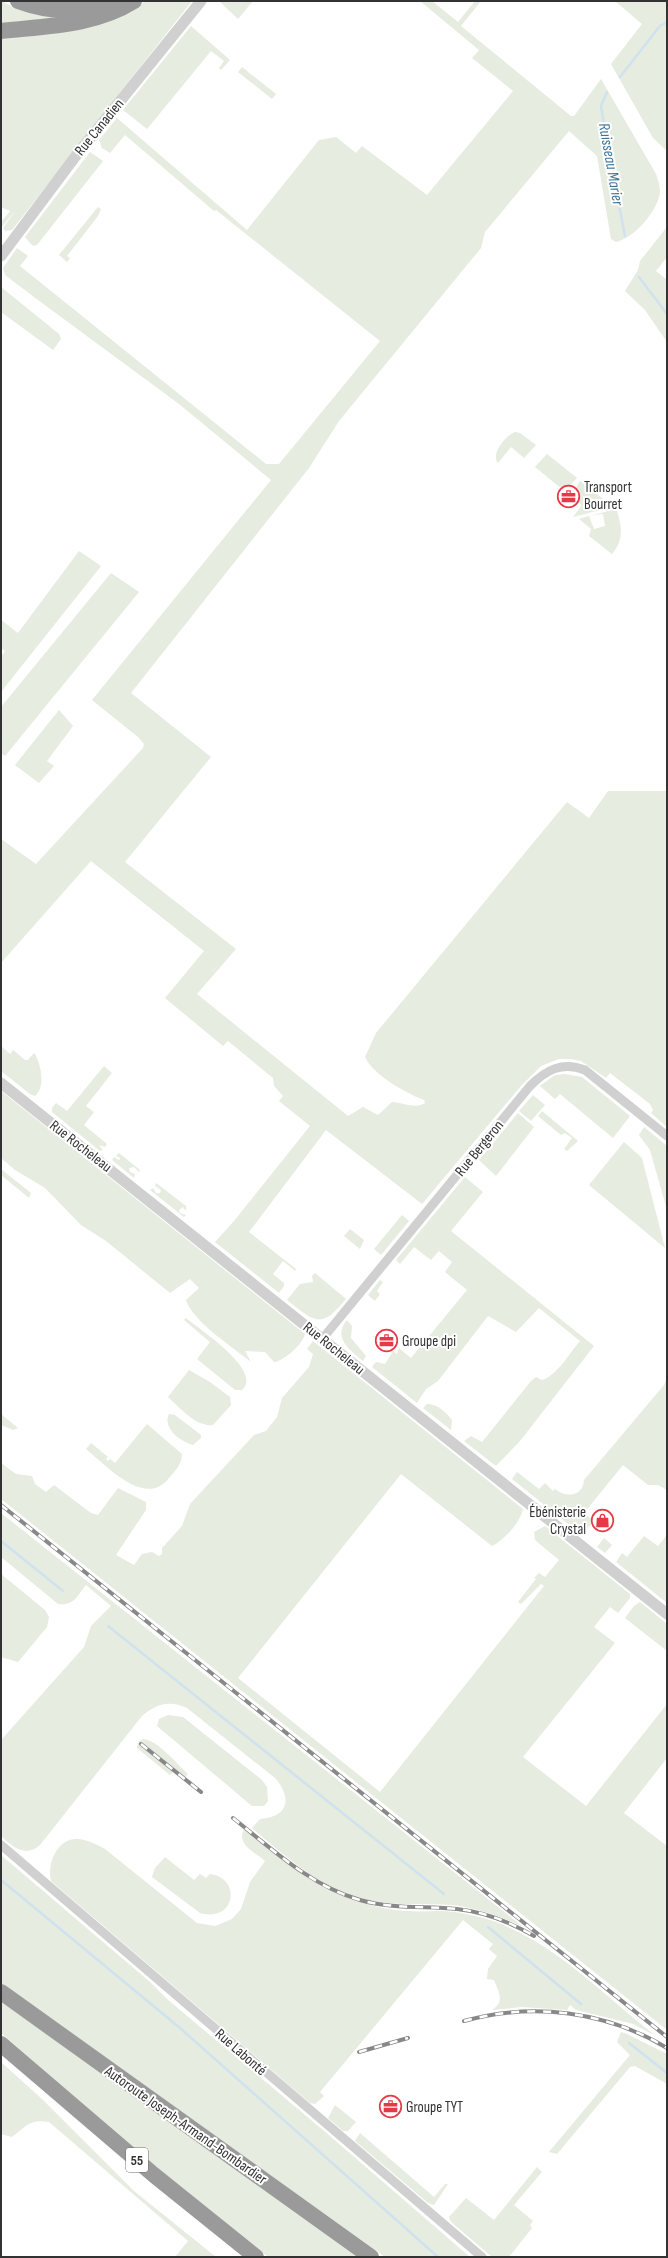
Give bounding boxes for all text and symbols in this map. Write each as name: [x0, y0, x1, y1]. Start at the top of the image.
street label: Rue Canadien: [71, 95, 128, 160]
water label: Ruisseau Marier: [594, 121, 627, 208]
place label: Transport Bourret: [584, 478, 633, 514]
office icon: Transport Bourret: [555, 483, 581, 509]
street label: Rue Rocheleau: [46, 1116, 116, 1177]
street label: Rue Bergeron: [451, 1116, 508, 1180]
street label: Rue Rocheleau: [299, 1318, 368, 1379]
office icon: Groupe dpi: [374, 1328, 400, 1354]
place label: Groupe dpi: [402, 1332, 456, 1351]
place label: Ébénisterie Crystal: [529, 1503, 586, 1539]
shop icon: Ébénisterie Crystal: [589, 1508, 615, 1534]
street label: Rue Labonté: [211, 2025, 270, 2080]
street label: Autoroute Joseph-Armand-Bombardier: [100, 2061, 271, 2189]
office icon: Groupe TYT: [377, 2094, 403, 2120]
place label: Groupe TYT: [406, 2098, 463, 2117]
road number: 55: [126, 2148, 148, 2172]

